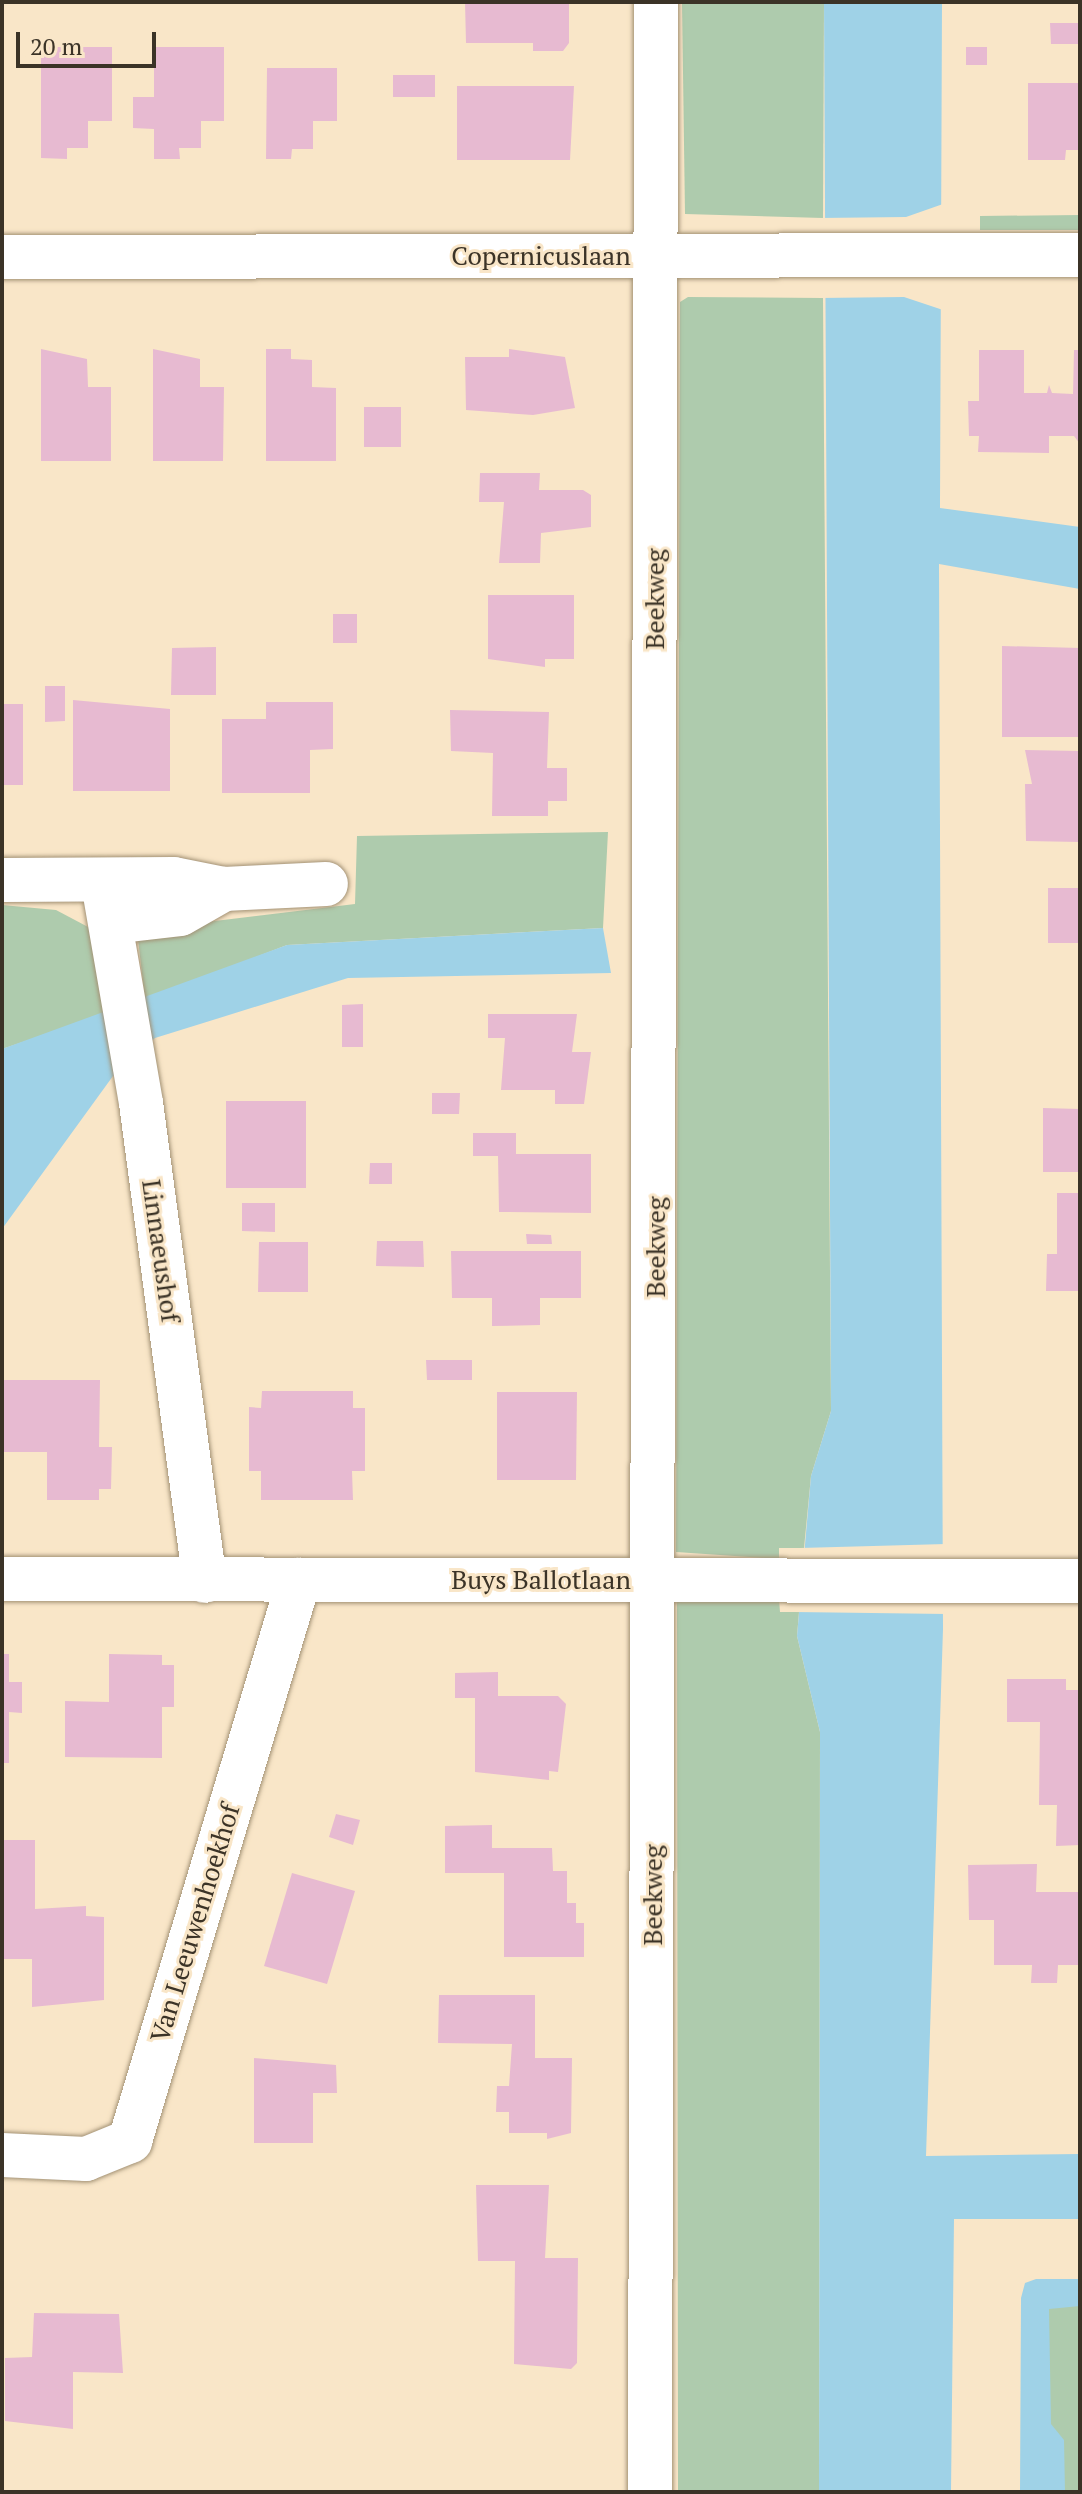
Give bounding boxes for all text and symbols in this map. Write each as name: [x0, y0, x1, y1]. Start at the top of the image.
scale bar: [20, 16, 160, 66]
text: 20 m: [30, 30, 82, 62]
street label: Copernicuslaan: [451, 240, 631, 272]
street label: Beekweg: [639, 549, 671, 649]
street label: Linnaeushof: [136, 1178, 186, 1324]
street label: Beekweg: [640, 1197, 672, 1297]
street label: Buys Ballotlaan: [451, 1564, 631, 1596]
street label: Van Leeuwenhoekhof: [144, 1800, 246, 2046]
street label: Beekweg: [637, 1845, 669, 1945]

